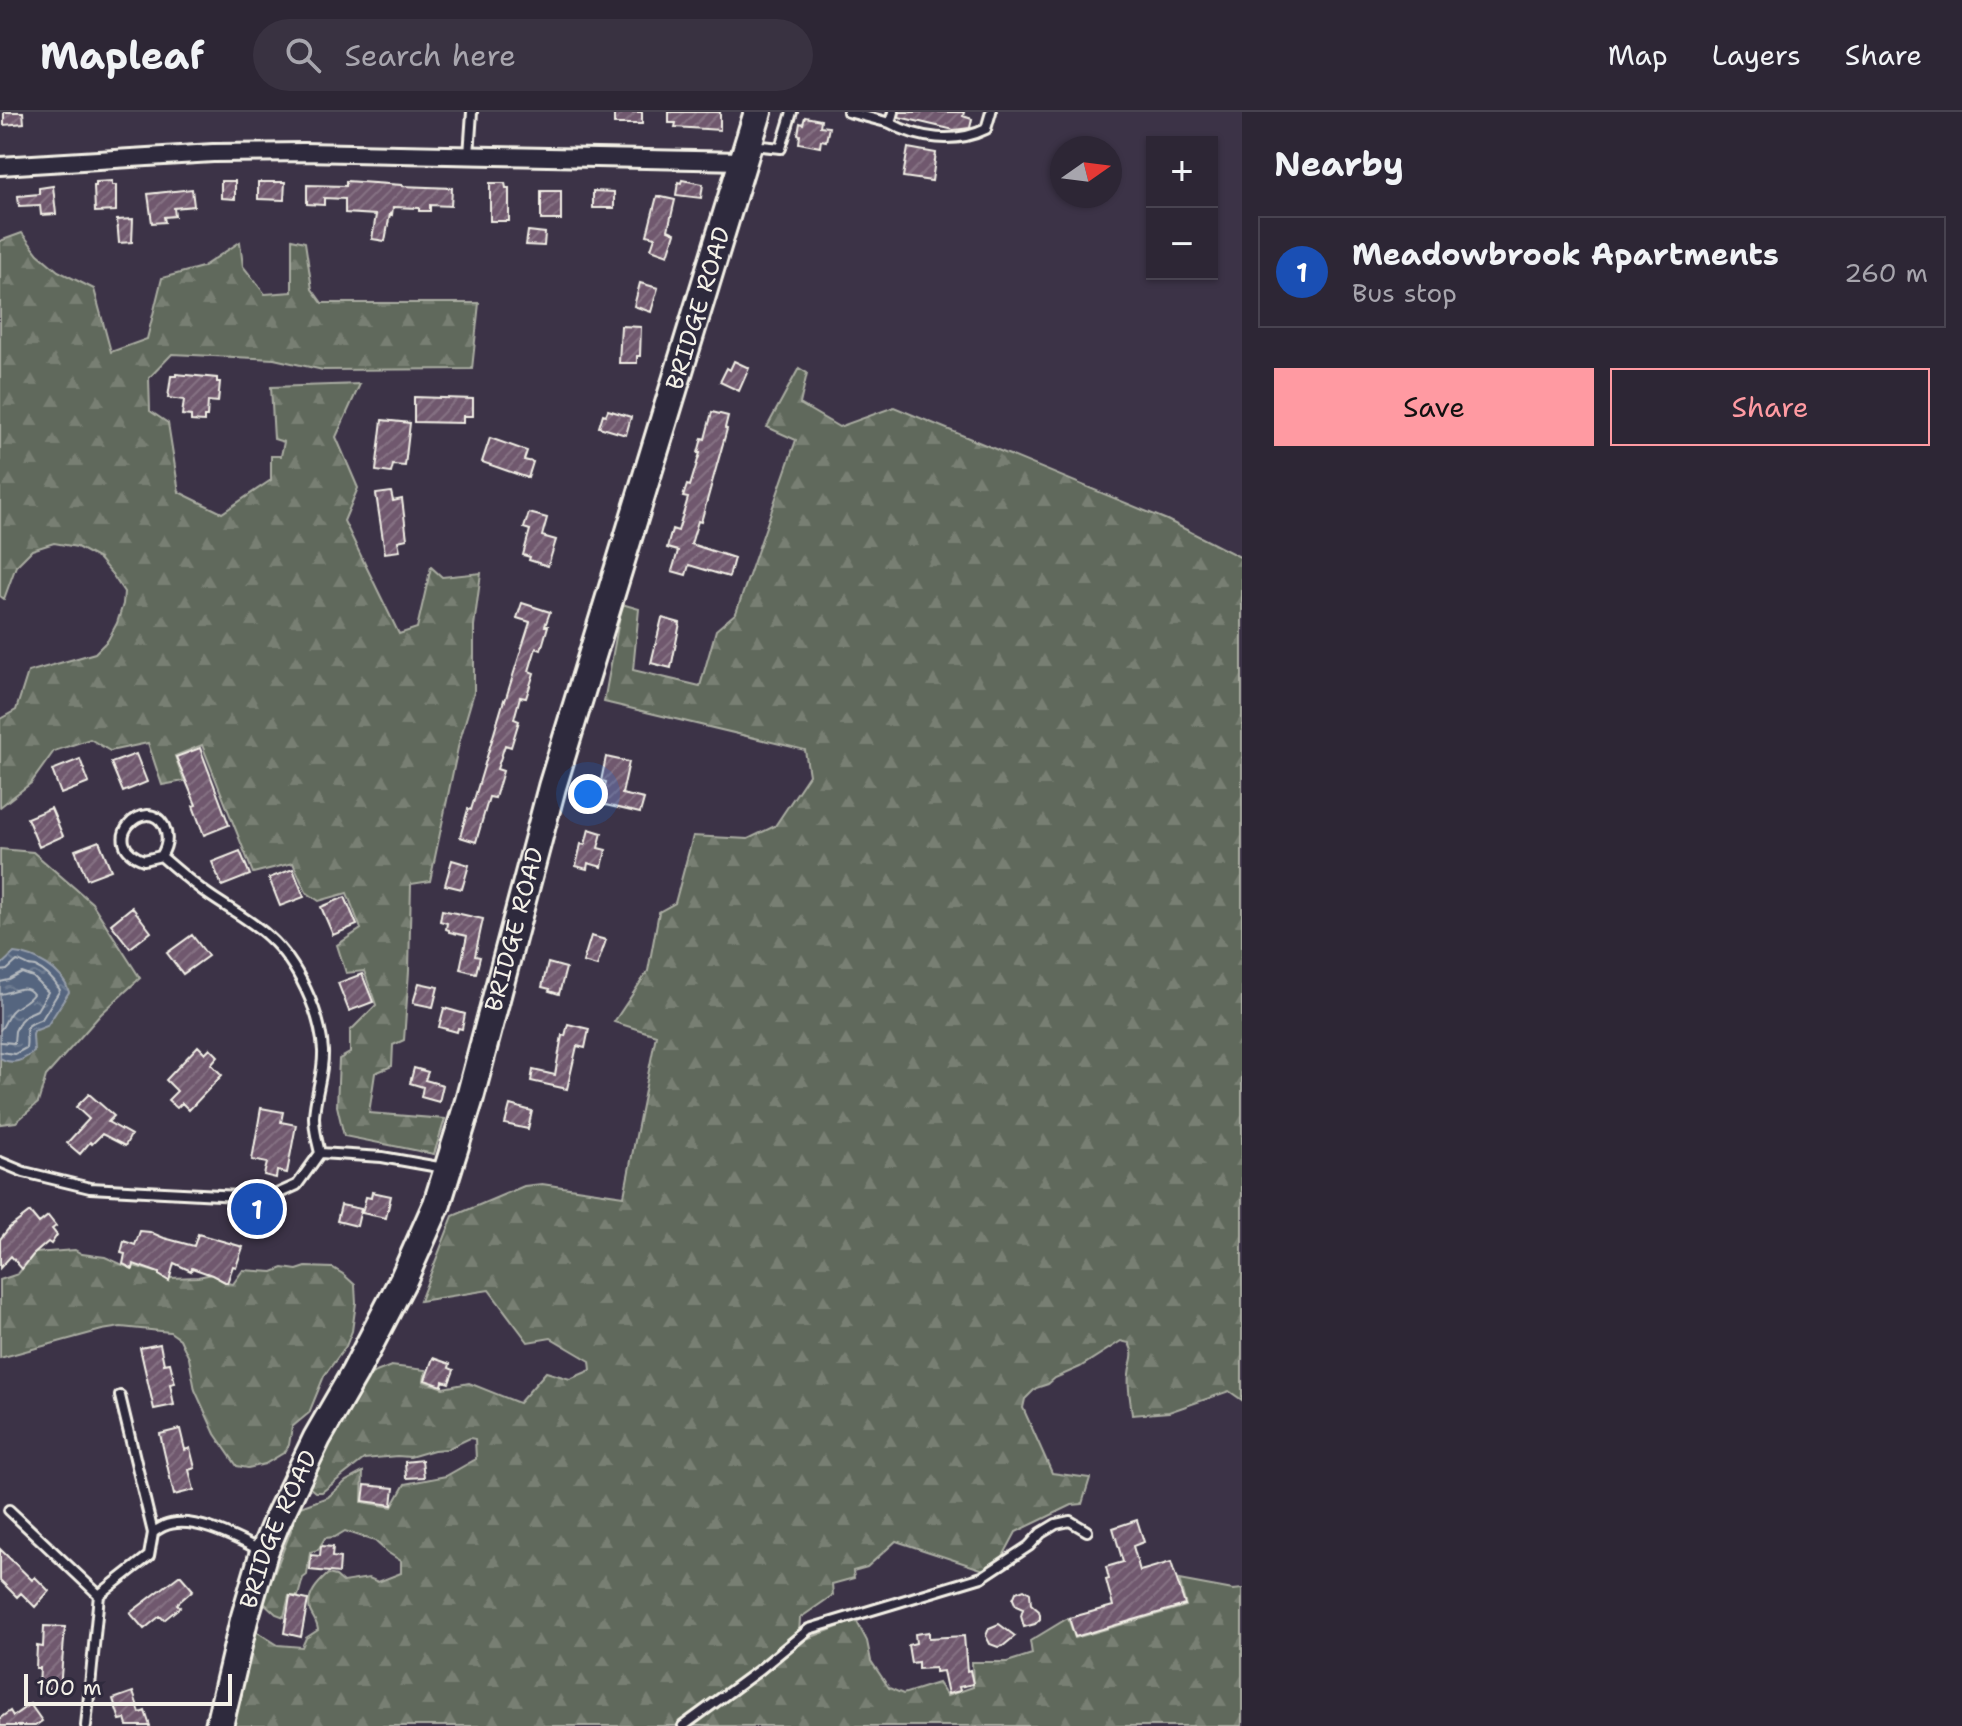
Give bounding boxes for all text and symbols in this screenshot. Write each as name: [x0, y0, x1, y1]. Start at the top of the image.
search box: [253, 19, 813, 91]
text: Mapleaf: [40, 30, 205, 81]
icon: search: [281, 33, 325, 77]
text: Search here: [345, 35, 516, 76]
text: Map: [1608, 36, 1668, 74]
text: Layers: [1712, 36, 1801, 74]
text: Share: [1845, 36, 1922, 74]
north arrow: [1050, 136, 1122, 208]
map controls: [1146, 136, 1218, 280]
button: +: [1146, 136, 1218, 208]
text: Nearby: [1274, 141, 1404, 187]
button: −: [1146, 208, 1218, 280]
street label: BRIDGE ROAD: [658, 223, 738, 394]
text: Meadowbrook Apartments: [1352, 234, 1779, 275]
text: 1: [1296, 255, 1308, 290]
text: 260 m: [1844, 255, 1928, 290]
text: Bus stop: [1352, 275, 1457, 310]
button: Save: [1274, 368, 1594, 446]
button: Share: [1610, 368, 1930, 446]
your location: [568, 774, 608, 814]
street label: BRIDGE ROAD: [477, 844, 551, 1015]
pin: 1: [231, 1179, 283, 1239]
street label: BRIDGE ROAD: [232, 1445, 325, 1612]
scale bar: [24, 1670, 232, 1706]
text: 100 m: [36, 1673, 102, 1702]

